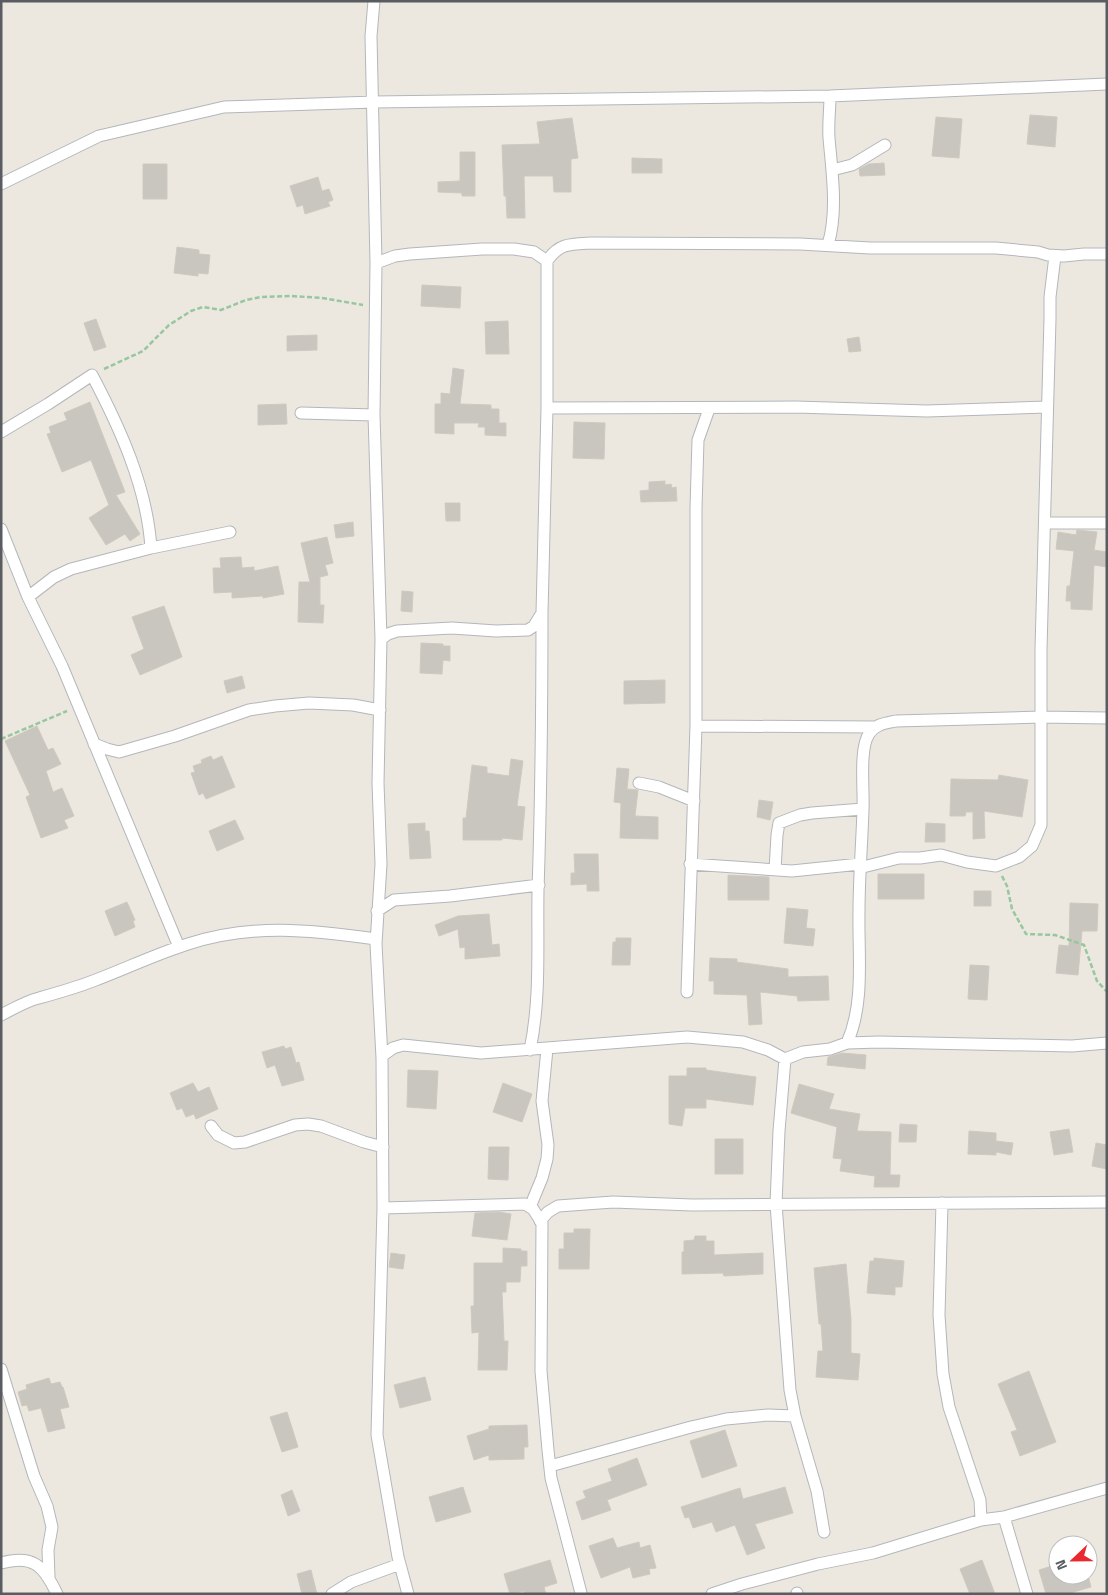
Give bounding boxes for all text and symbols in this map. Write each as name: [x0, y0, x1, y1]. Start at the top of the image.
north arrow: [1048, 1535, 1098, 1585]
text: N: [1049, 1557, 1072, 1573]

